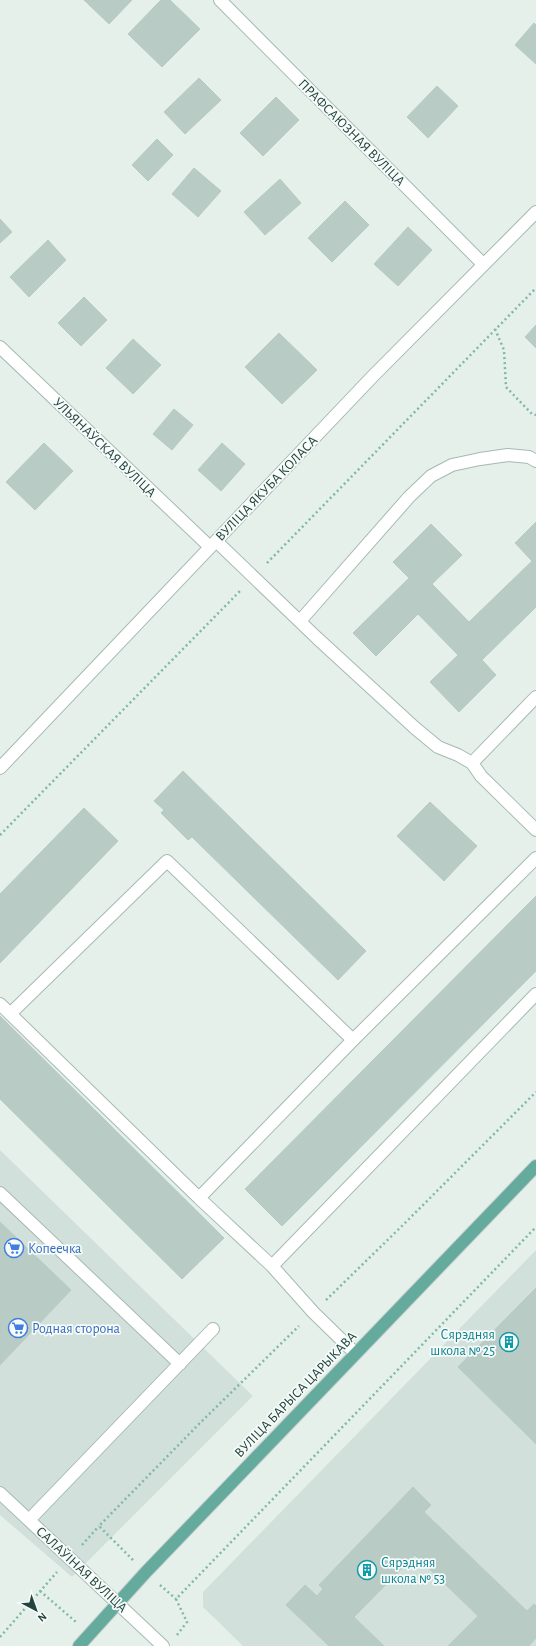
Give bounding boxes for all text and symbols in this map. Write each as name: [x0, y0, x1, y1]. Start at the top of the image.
street label: ПРАФСАЮЗНАЯ ВУЛІЦА: [295, 77, 407, 189]
street label: УЛЬЯНАЎСКАЯ ВУЛІЦА: [50, 394, 160, 500]
street label: ВУЛІЦА ЯКУБА КОЛАСА: [213, 433, 320, 544]
supermarket icon: Копеечка: [3, 1237, 25, 1259]
place label: Копеечка: [28, 1242, 82, 1256]
supermarket icon: Родная сторона: [7, 1317, 29, 1339]
place label: Родная сторона: [32, 1322, 121, 1336]
place label: Сярэдняя школа № 25: [430, 1328, 495, 1358]
street label: ВУЛІЦА БАРЫСА ЦАРЫКАВА: [232, 1329, 359, 1460]
building icon: Сярэдняя школа № 25: [498, 1331, 520, 1353]
street label: САЛАЎІНАЯ ВУЛІЦА: [33, 1523, 131, 1615]
place label: Сярэдняя школа № 53: [381, 1556, 445, 1586]
building icon: Сярэдняя школа № 53: [356, 1559, 378, 1581]
north arrow: [16, 1590, 56, 1630]
text: N: [36, 1611, 49, 1624]

